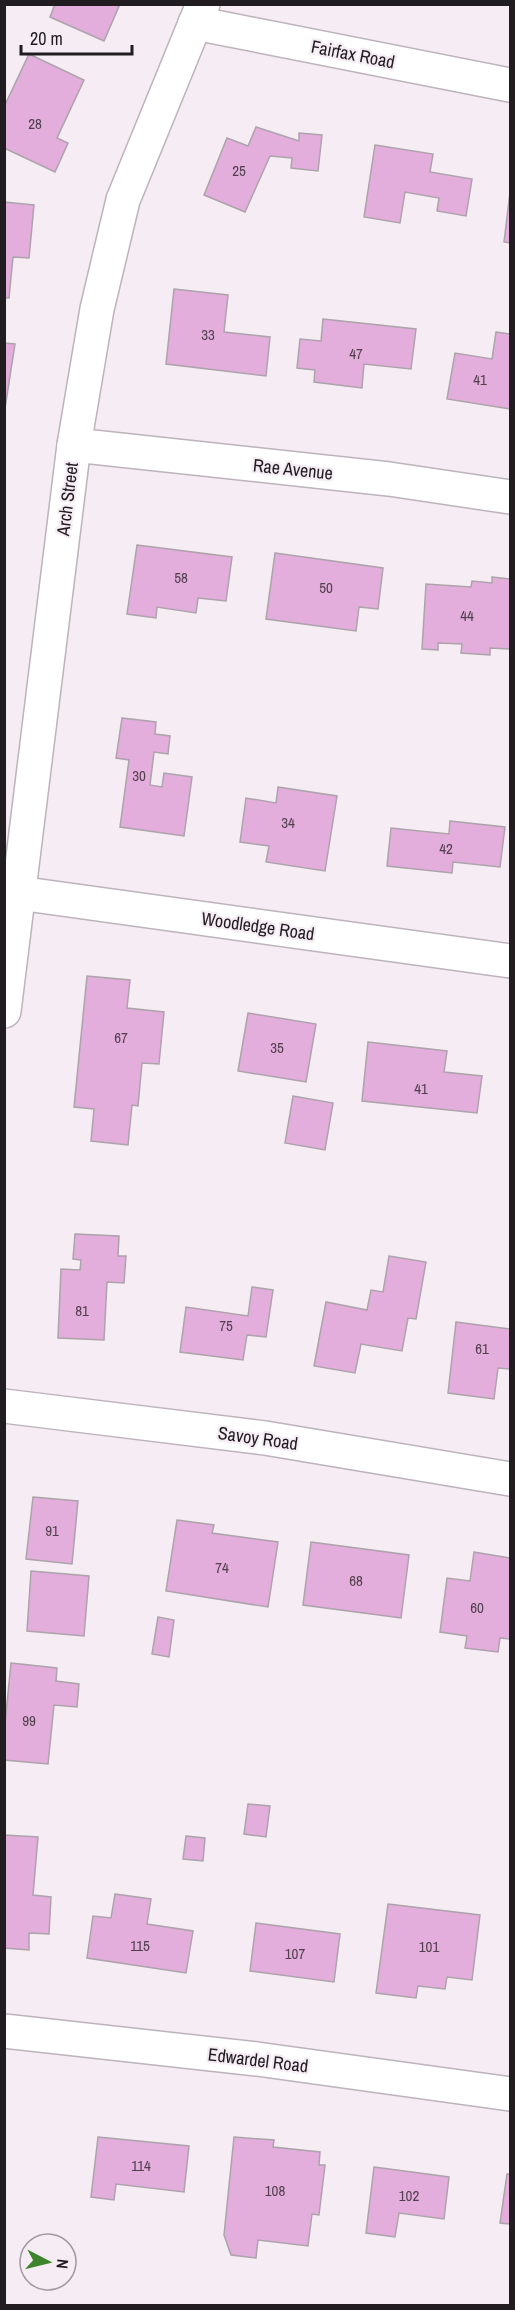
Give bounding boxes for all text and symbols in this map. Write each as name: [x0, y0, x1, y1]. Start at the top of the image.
scale bar: [21, 18, 132, 56]
text: 20 m: [30, 26, 63, 51]
street label: Fairfax Road: [309, 34, 397, 74]
house number: 28: [28, 113, 42, 134]
house number: 25: [232, 160, 246, 181]
house number: 33: [201, 324, 215, 345]
house number: 47: [349, 343, 363, 364]
house number: 41: [473, 369, 487, 390]
street label: Rae Avenue: [252, 452, 334, 486]
street label: Arch Street: [50, 461, 84, 538]
house number: 58: [174, 567, 188, 588]
house number: 50: [319, 577, 333, 598]
house number: 44: [460, 605, 474, 626]
house number: 30: [132, 765, 146, 786]
house number: 34: [281, 812, 295, 833]
house number: 42: [439, 838, 453, 859]
street label: Woodledge Road: [200, 906, 316, 946]
house number: 67: [114, 1027, 128, 1048]
house number: 35: [270, 1037, 284, 1058]
house number: 41: [414, 1078, 428, 1099]
house number: 81: [75, 1300, 89, 1321]
house number: 75: [219, 1315, 233, 1336]
house number: 61: [475, 1338, 489, 1359]
street label: Savoy Road: [216, 1420, 300, 1456]
house number: 91: [45, 1520, 59, 1541]
house number: 74: [215, 1557, 229, 1578]
house number: 68: [349, 1570, 363, 1591]
house number: 60: [470, 1597, 484, 1618]
house number: 99: [22, 1710, 36, 1731]
house number: 115: [130, 1935, 150, 1956]
house number: 101: [419, 1936, 439, 1957]
house number: 107: [285, 1943, 305, 1964]
street label: Edwardel Road: [206, 2041, 310, 2079]
house number: 114: [131, 2155, 151, 2176]
house number: 108: [265, 2180, 285, 2201]
house number: 102: [399, 2185, 419, 2206]
north arrow: [18, 2232, 78, 2292]
text: N: [51, 2258, 74, 2270]

